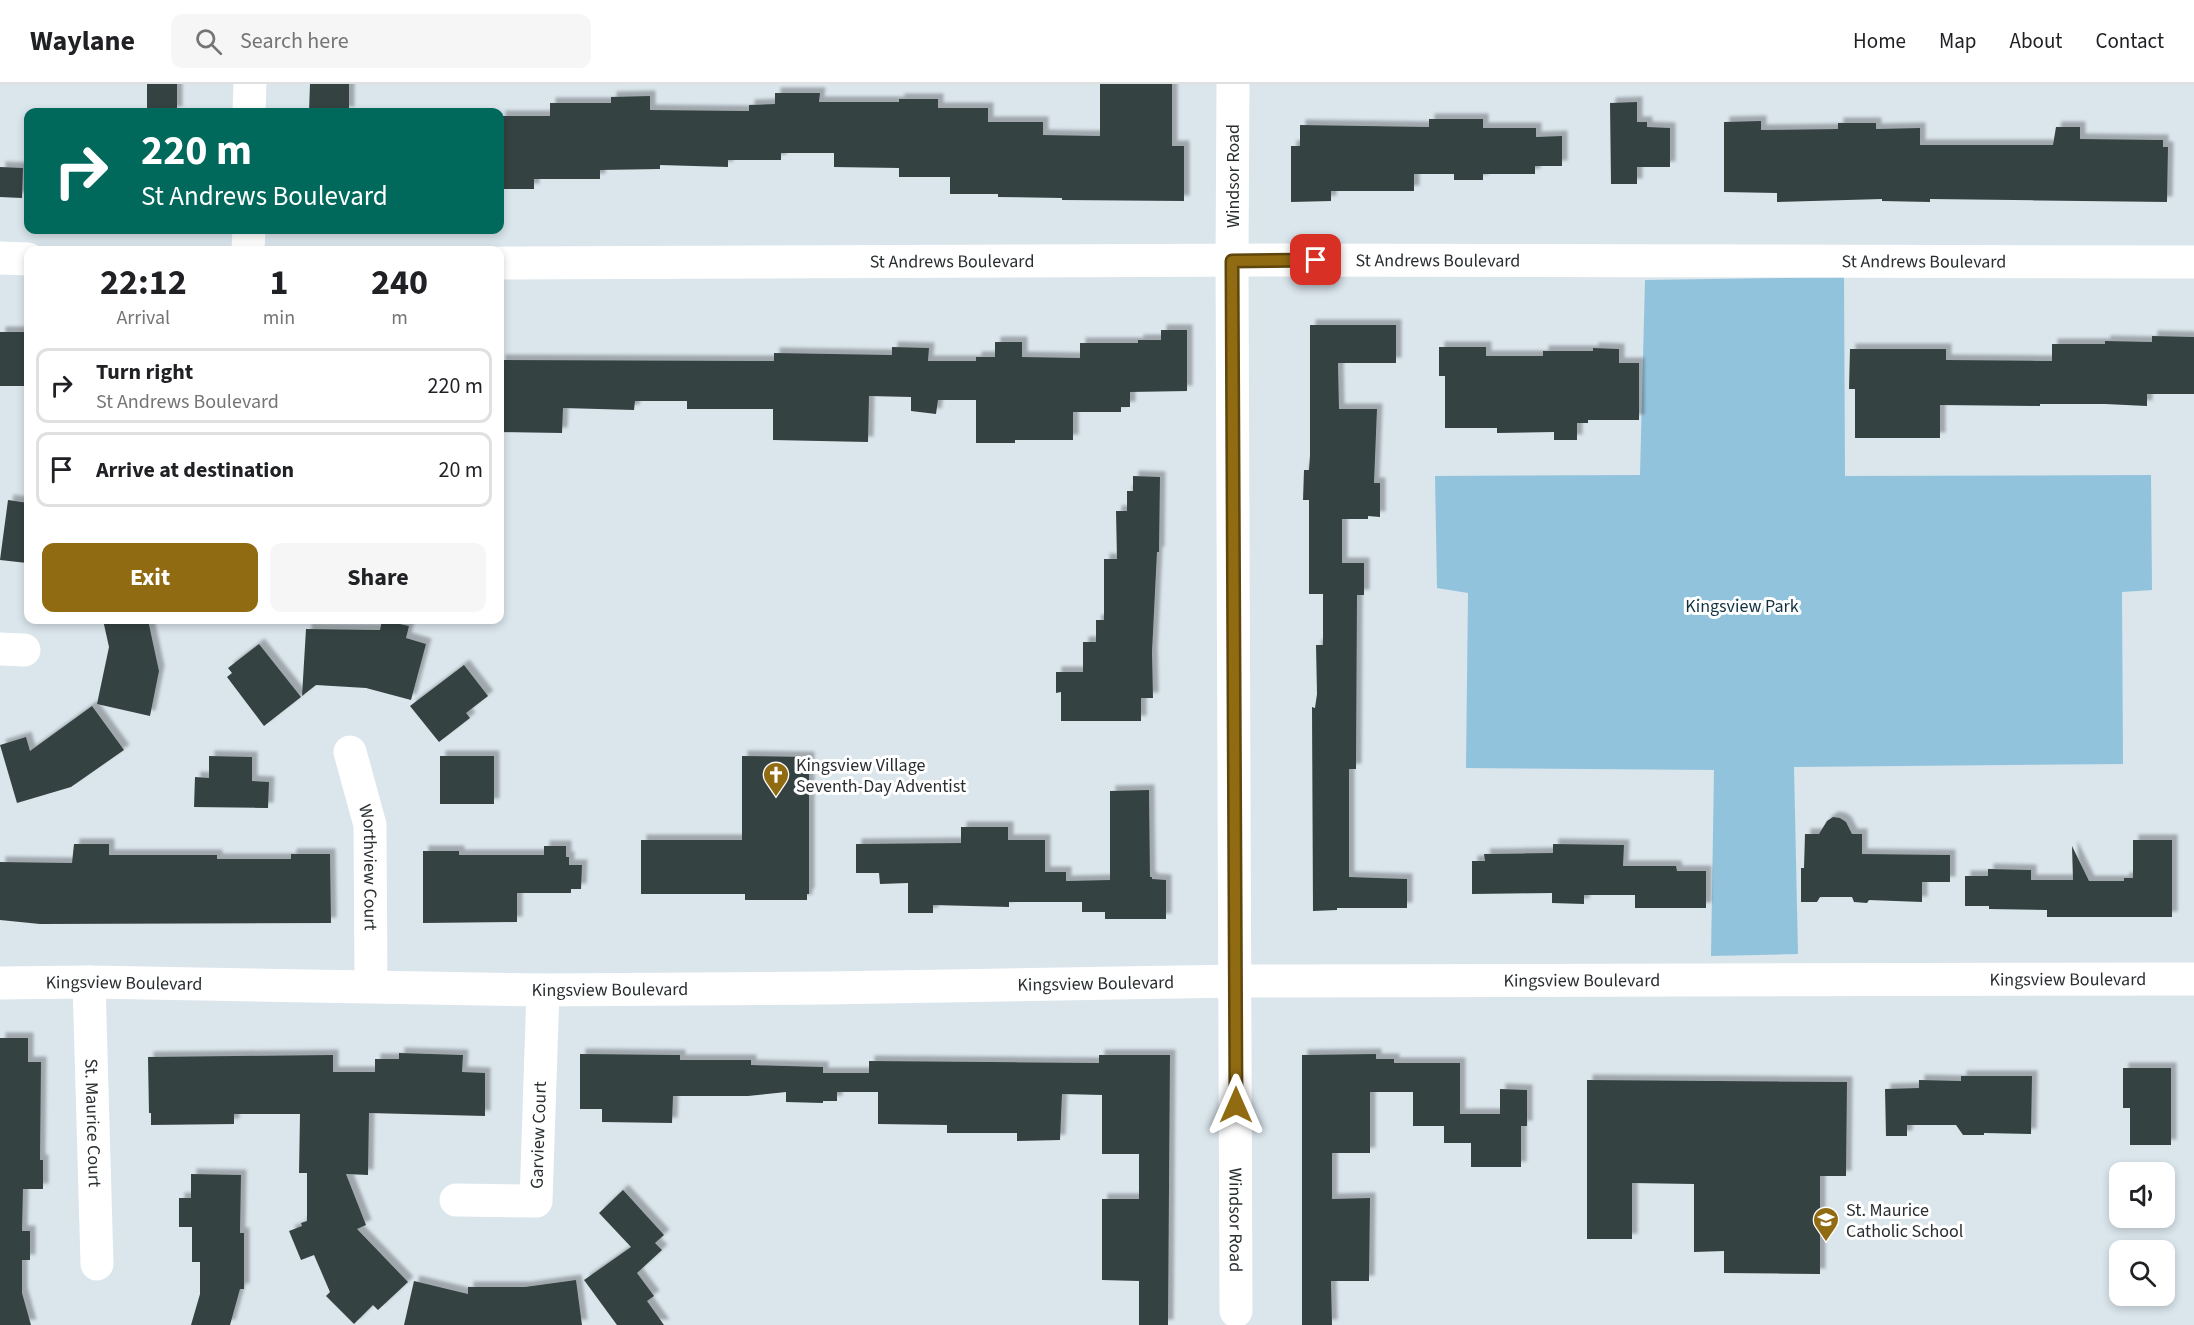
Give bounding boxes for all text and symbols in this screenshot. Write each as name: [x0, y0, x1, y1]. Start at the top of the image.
search box: [171, 14, 591, 68]
text: Waylane: [30, 21, 135, 61]
icon: search: [192, 25, 225, 58]
text: Search here: [240, 25, 349, 57]
text: Home: [1853, 26, 1906, 56]
text: Map: [1939, 26, 1977, 56]
text: About: [2010, 26, 2062, 56]
text: Contact: [2095, 26, 2164, 56]
text: 220 m: [141, 121, 252, 181]
street label: Windsor Road: [1221, 124, 1246, 228]
icon: right: [42, 132, 120, 210]
text: St Andrews Boulevard: [141, 177, 388, 216]
pin: [1290, 234, 1341, 285]
icon: arrive: [1299, 243, 1332, 276]
street label: St Andrews Boulevard: [870, 248, 1034, 274]
street label: St Andrews Boulevard: [1356, 248, 1520, 273]
street label: St Andrews Boulevard: [1842, 249, 2006, 274]
text: 22:12: [100, 257, 187, 308]
text: 1: [269, 257, 288, 308]
text: 240: [371, 257, 428, 308]
text: Arrival: [116, 304, 170, 332]
text: min: [263, 304, 295, 332]
text: m: [391, 304, 408, 332]
text: Turn right: [96, 356, 193, 388]
icon: right: [45, 369, 78, 402]
text: 220 m: [428, 370, 483, 402]
text: St Andrews Boulevard: [96, 388, 279, 416]
icon: arrive: [45, 453, 78, 486]
text: Arrive at destination: [96, 454, 294, 486]
text: 20 m: [438, 454, 483, 486]
button: Exit: [42, 543, 258, 612]
button: Share: [270, 543, 486, 612]
park label: Kingsview Park: [1685, 594, 1799, 619]
place label: Kingsview Village Seventh-Day Adventist: [796, 753, 966, 799]
church icon: Kingsview Village Seventh-Day Adventist: [761, 760, 791, 798]
street label: Worthview Court: [352, 801, 383, 931]
street label: Kingsview Boulevard: [1989, 967, 2146, 992]
street label: Kingsview Boulevard: [1503, 968, 1660, 993]
street label: Kingsview Boulevard: [45, 969, 203, 996]
street label: Kingsview Boulevard: [1017, 970, 1174, 997]
street label: Kingsview Boulevard: [531, 976, 688, 1003]
street label: St. Maurice Court: [79, 1058, 107, 1188]
position arrow: [1204, 1073, 1268, 1137]
street label: Garview Court: [524, 1081, 552, 1189]
map controls: [2109, 1162, 2175, 1306]
button: sound: [2109, 1162, 2175, 1228]
street label: Windsor Road: [1223, 1168, 1248, 1272]
place label: St. Maurice Catholic School: [1846, 1198, 1963, 1244]
school or university icon: St. Maurice Catholic School: [1811, 1205, 1841, 1243]
button: search: [2109, 1240, 2175, 1306]

